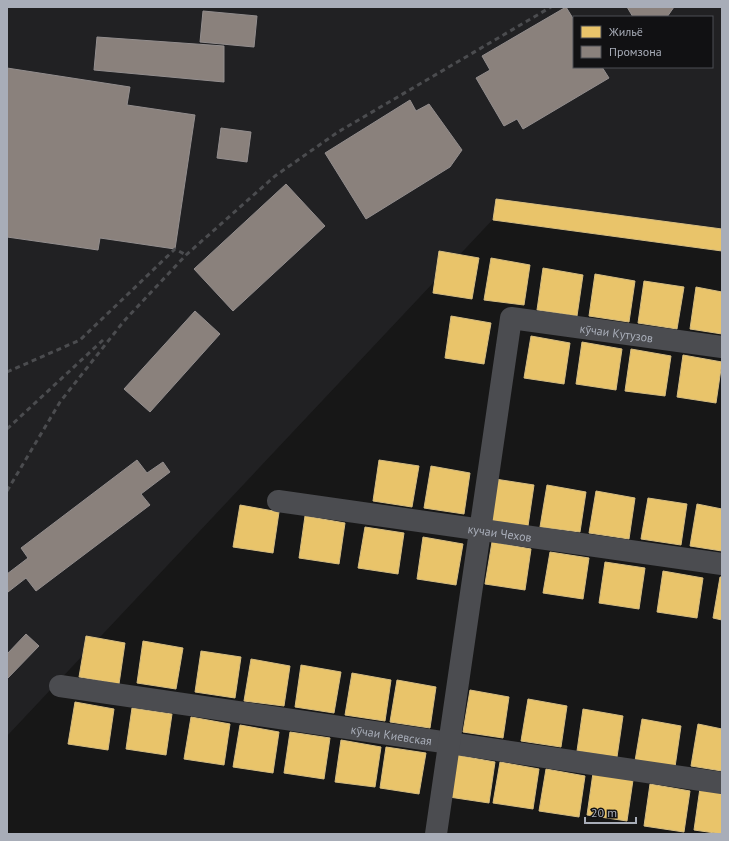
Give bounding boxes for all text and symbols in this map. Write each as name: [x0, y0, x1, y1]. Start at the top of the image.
legend: [573, 16, 713, 68]
text: Жильё: [608, 24, 643, 39]
text: Промзона: [609, 44, 662, 59]
street label: кӯчаи Кутузов: [579, 320, 654, 345]
street label: кучаи Чехов: [467, 521, 533, 544]
street label: кӯчаи Киевская: [350, 721, 433, 748]
scale bar: [585, 799, 636, 825]
text: 20 m: [591, 805, 617, 820]

